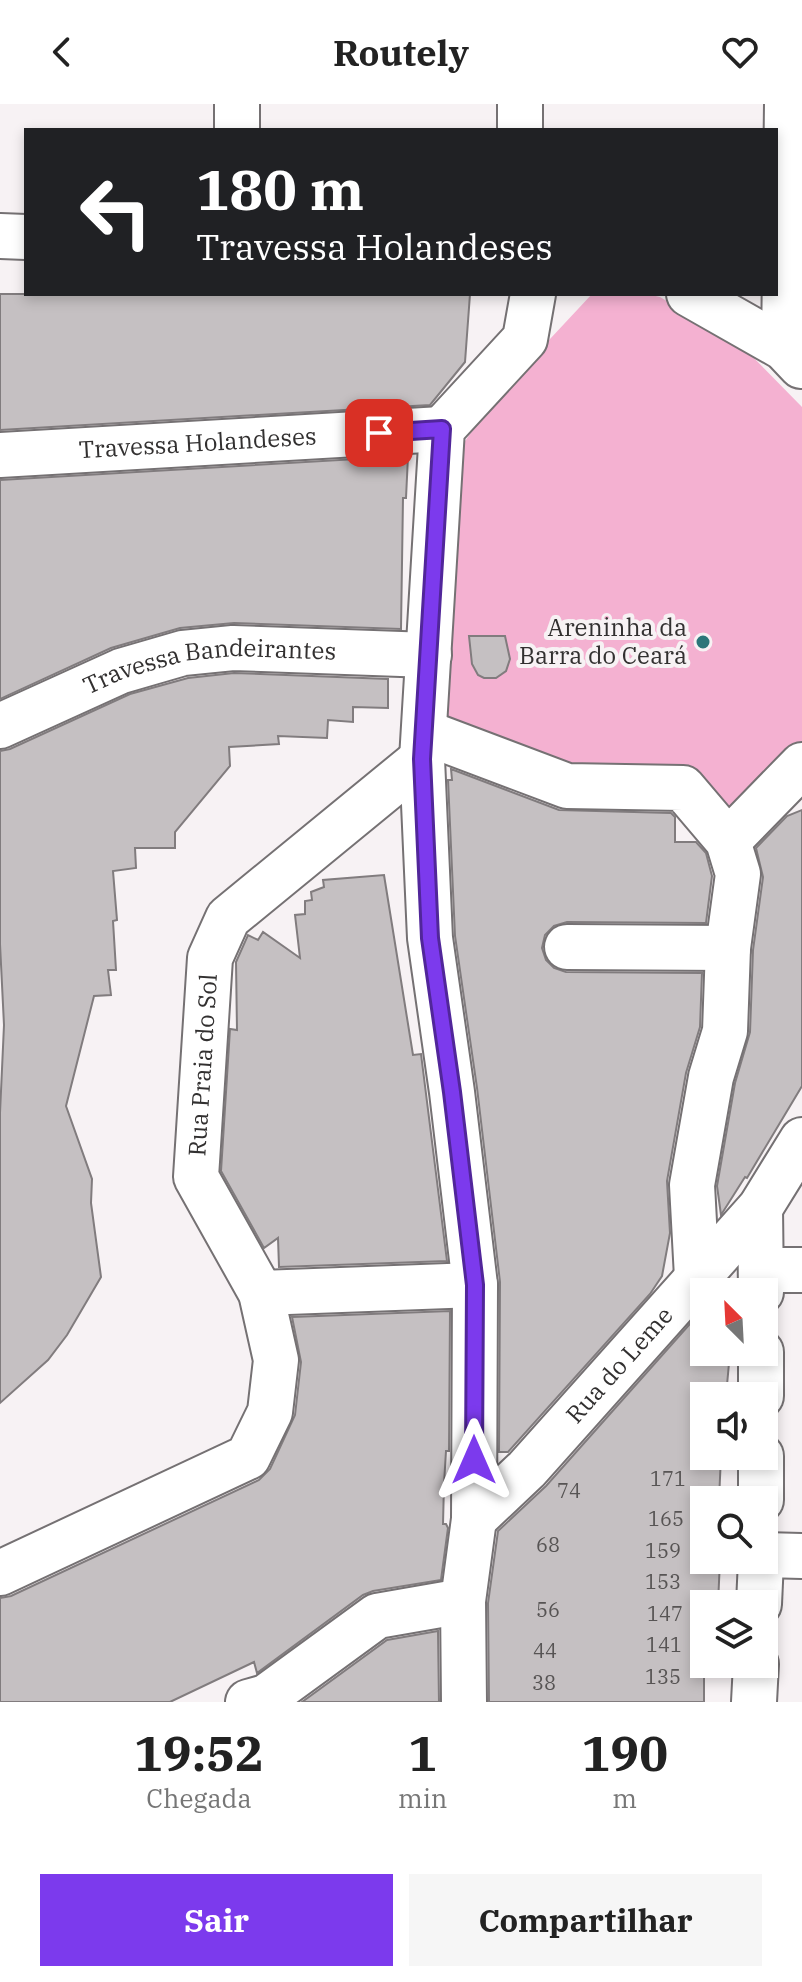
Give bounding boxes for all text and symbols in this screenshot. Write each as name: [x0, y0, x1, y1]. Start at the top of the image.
text: Routely: [333, 29, 469, 76]
icon: back: [40, 30, 84, 74]
icon: heart: [718, 30, 762, 74]
text: 180 m: [196, 153, 364, 225]
icon: left: [64, 160, 168, 264]
text: Travessa Holandeses: [196, 223, 553, 270]
pin: [345, 399, 413, 467]
icon: arrive: [357, 411, 401, 455]
street label: Travessa Holandeses: [78, 419, 317, 465]
place label: Areninha da Barra do Ceará: [519, 611, 687, 671]
street label: Travessa Bandeirantes: [78, 631, 337, 701]
marker: Areninha da Barra do Ceará: [694, 633, 712, 651]
street label: Rua Praia do Sol: [180, 973, 224, 1157]
north arrow: [690, 1278, 778, 1366]
map controls: [690, 1278, 778, 1678]
street label: Rua do Leme: [558, 1299, 680, 1430]
button: sound: [690, 1382, 778, 1470]
position arrow: [432, 1418, 516, 1502]
house number: 171: [650, 1465, 686, 1492]
house number: 74: [557, 1477, 581, 1504]
button: search: [690, 1486, 778, 1574]
house number: 165: [648, 1505, 684, 1532]
house number: 68: [536, 1531, 560, 1558]
house number: 159: [645, 1537, 681, 1564]
house number: 153: [645, 1568, 681, 1595]
button: layers: [690, 1590, 778, 1678]
house number: 56: [536, 1596, 560, 1623]
house number: 147: [647, 1600, 683, 1627]
house number: 141: [646, 1631, 682, 1658]
house number: 44: [533, 1637, 557, 1664]
house number: 135: [645, 1663, 681, 1690]
house number: 38: [532, 1669, 556, 1696]
text: 19:52: [134, 1722, 264, 1784]
text: 1: [408, 1722, 437, 1784]
text: 190: [582, 1722, 668, 1784]
text: Chegada: [146, 1781, 252, 1815]
text: min: [398, 1781, 447, 1815]
text: m: [612, 1781, 637, 1815]
button: Sair: [40, 1874, 393, 1966]
button: Compartilhar: [409, 1874, 762, 1966]

